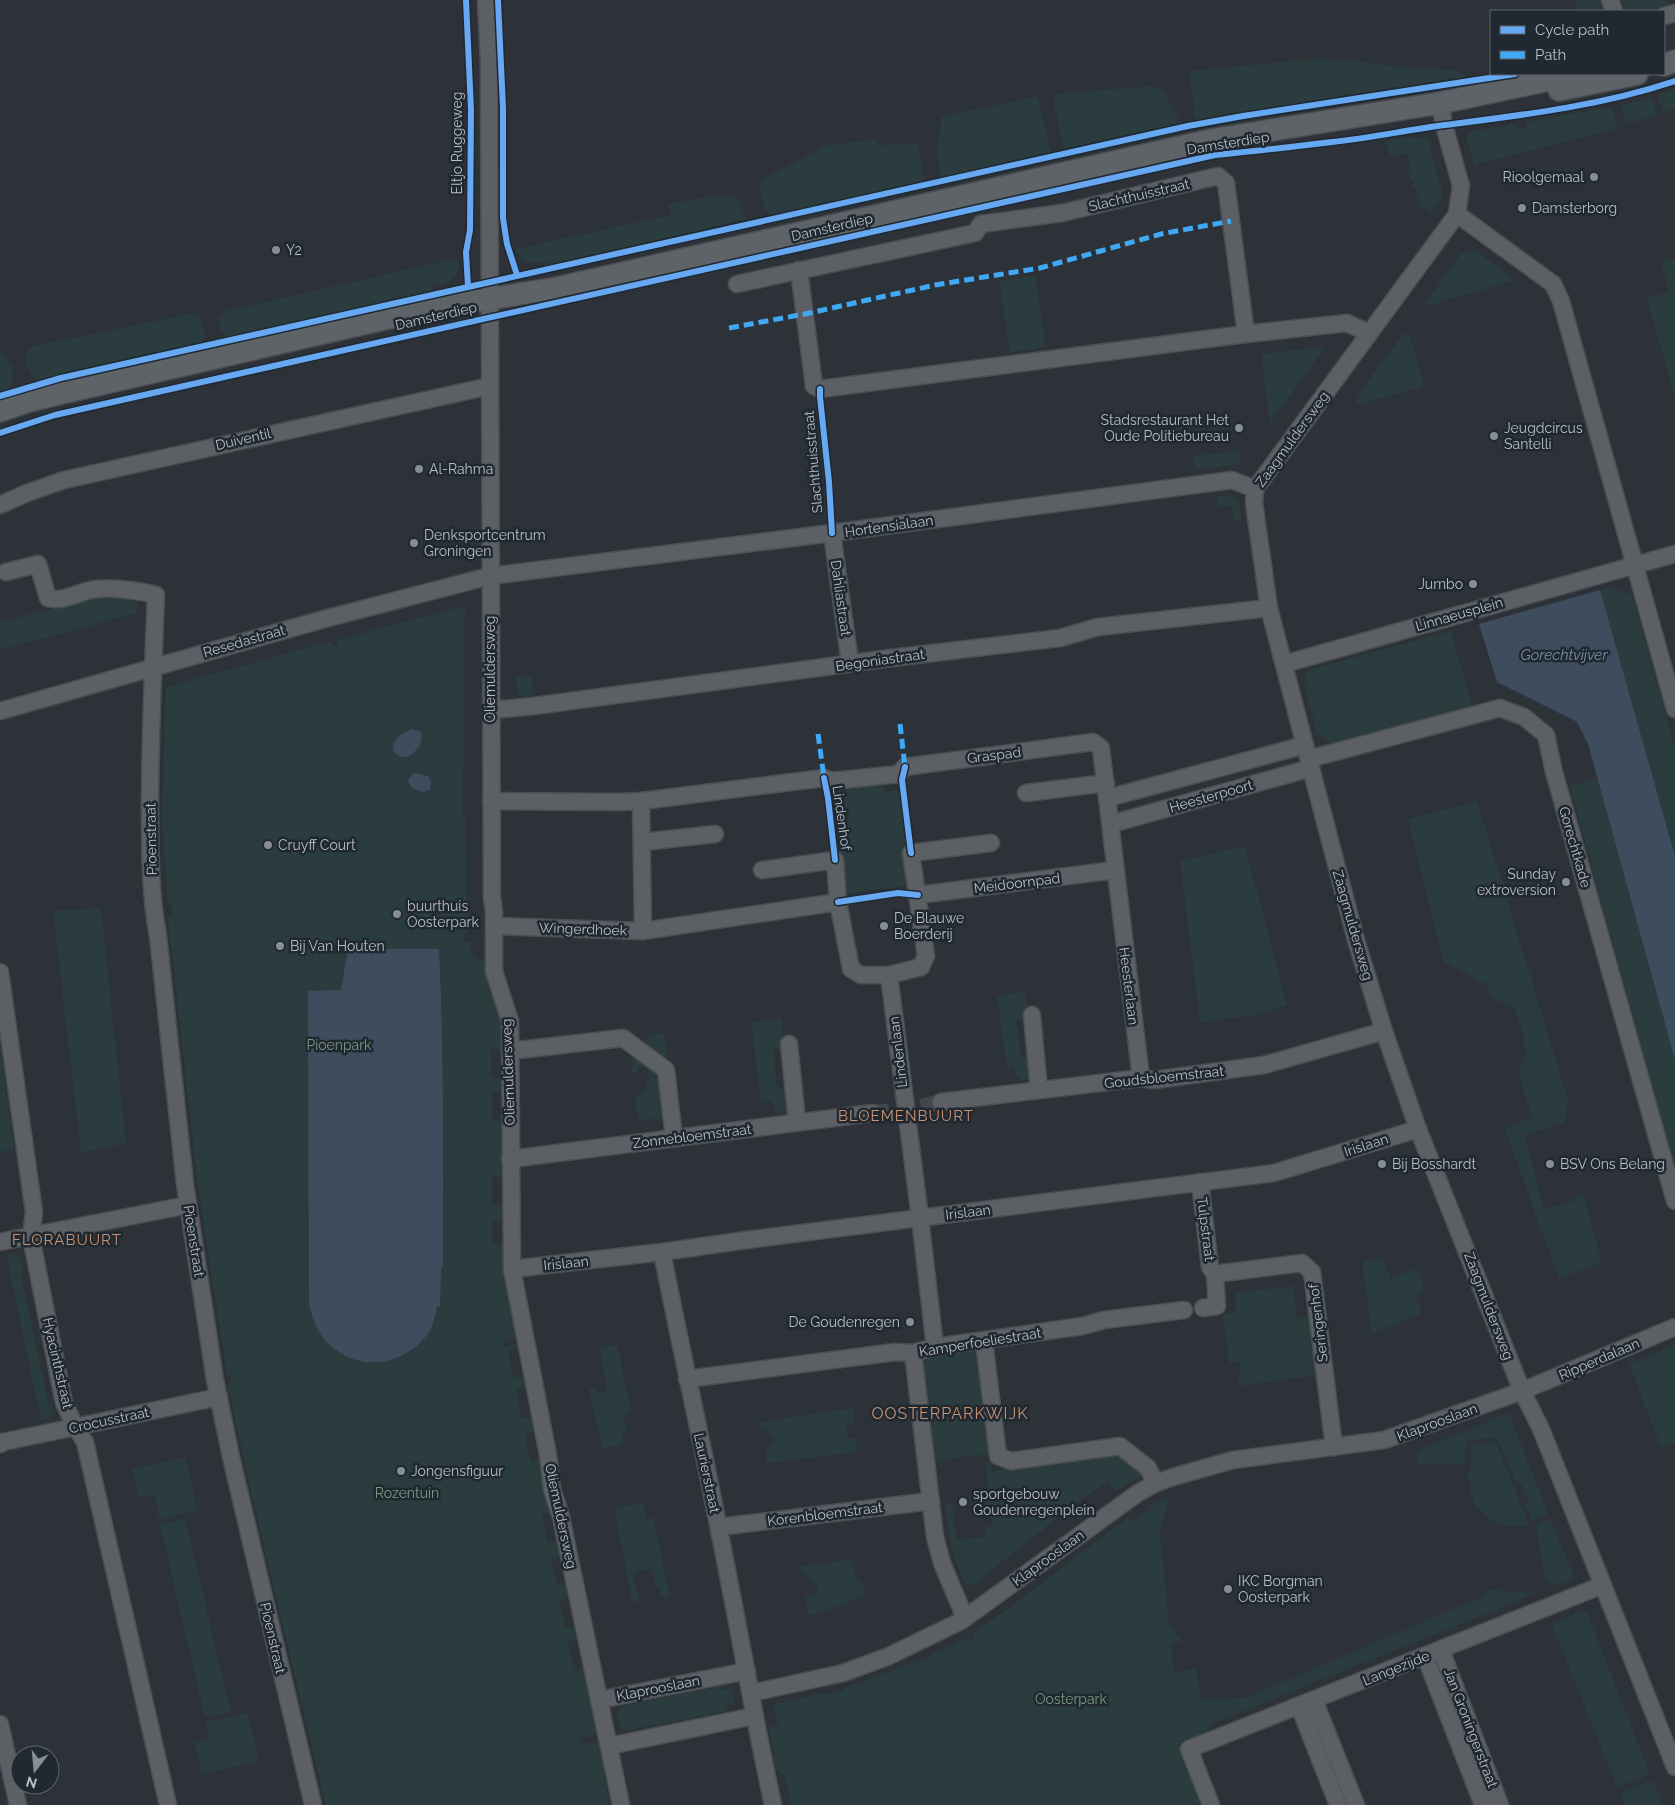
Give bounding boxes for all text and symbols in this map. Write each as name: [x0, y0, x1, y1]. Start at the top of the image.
legend: [1490, 10, 1665, 75]
text: Cycle path: [1535, 21, 1609, 39]
text: Path: [1535, 46, 1566, 64]
street label: Eltjo Ruggeweg: [449, 92, 465, 194]
street label: Damsterdiep: [1186, 129, 1271, 157]
place label: Rioolgemaal: [1503, 169, 1584, 185]
marker: Rioolgemaal: [1588, 171, 1600, 183]
street label: Slachthuisstraat: [1087, 176, 1191, 214]
place label: Damsterborg: [1532, 200, 1617, 216]
marker: Damsterborg: [1516, 202, 1528, 214]
street label: Damsterdiep: [790, 210, 875, 244]
place label: Y2: [286, 242, 302, 258]
marker: Y2: [270, 244, 282, 256]
street label: Damsterdiep: [394, 299, 479, 333]
street label: Zaagmuldersweg: [1252, 388, 1332, 490]
street label: Slachthuisstraat: [801, 410, 825, 514]
place label: Stadsrestaurant Het Oude Politiebureau: [1101, 412, 1229, 444]
place label: Jeugdcircus Santelli: [1504, 420, 1583, 452]
marker: Stadsrestaurant Het Oude Politiebureau: [1233, 422, 1245, 434]
street label: Duiventil: [214, 425, 272, 453]
marker: Jeugdcircus Santelli: [1488, 430, 1500, 442]
place label: Al-Rahma: [429, 461, 493, 477]
marker: Al-Rahma: [413, 463, 425, 475]
street label: Hortensialaan: [844, 512, 934, 540]
place label: Denksportcentrum Groningen: [424, 527, 546, 559]
marker: Denksportcentrum Groningen: [408, 537, 420, 549]
street label: Dahliastraat: [828, 559, 854, 637]
place label: Jumbo: [1418, 576, 1463, 592]
marker: Jumbo: [1467, 578, 1479, 590]
street label: Linnaeusplein: [1413, 594, 1505, 634]
street label: Oliemuldersweg: [482, 615, 498, 723]
street label: Resedastraat: [201, 622, 287, 660]
street label: Begoniastraat: [835, 646, 926, 674]
water label: Gorechtvijver: [1520, 646, 1608, 664]
street label: Graspad: [966, 744, 1022, 766]
street label: Heesterpoort: [1167, 776, 1255, 816]
street label: Lindenhof: [830, 784, 855, 853]
street label: Pioenstraat: [142, 802, 160, 875]
street label: Gorechtkade: [1556, 805, 1594, 889]
place label: Cruyff Court: [278, 837, 356, 853]
marker: Cruyff Court: [262, 839, 274, 851]
place label: Sunday extroversion: [1477, 866, 1556, 898]
street label: Zaagmuldersweg: [1330, 868, 1376, 982]
street label: Meidoornpad: [973, 870, 1061, 896]
marker: Sunday extroversion: [1560, 876, 1572, 888]
place label: buurthuis Oosterpark: [407, 898, 479, 930]
marker: buurthuis Oosterpark: [391, 908, 403, 920]
place label: De Blauwe Boerderij: [894, 910, 964, 942]
street label: Wingerdhoek: [539, 919, 628, 939]
marker: De Blauwe Boerderij: [878, 920, 890, 932]
place label: Bij Van Houten: [290, 938, 385, 954]
marker: Bij Van Houten: [274, 940, 286, 952]
street label: Heesterlaan: [1116, 946, 1142, 1026]
street label: Lindenlaan: [886, 1015, 910, 1089]
street label: Oliemuldersweg: [498, 1018, 518, 1126]
park label: Pioenpark: [306, 1037, 372, 1053]
street label: Goudsbloemstraat: [1103, 1063, 1225, 1091]
district label: BLOEMENBUURT: [838, 1107, 974, 1125]
street label: Zonnebloemstraat: [632, 1121, 753, 1151]
street label: Irislaan: [1342, 1130, 1390, 1160]
place label: Bij Bosshardt: [1392, 1156, 1476, 1172]
place label: BSV Ons Belang: [1560, 1156, 1665, 1172]
marker: Bij Bosshardt: [1376, 1158, 1388, 1170]
marker: BSV Ons Belang: [1544, 1158, 1556, 1170]
street label: Tulpstraat: [1194, 1196, 1218, 1262]
street label: Irislaan: [944, 1201, 992, 1223]
street label: Pioenstraat: [180, 1204, 208, 1278]
district label: FLORABUURT: [12, 1231, 122, 1249]
street label: Zaagmuldersweg: [1461, 1250, 1517, 1362]
street label: Irislaan: [543, 1253, 589, 1273]
street label: Seringenhof: [1305, 1282, 1331, 1363]
place label: De Goudenregen: [789, 1314, 900, 1330]
street label: Hyacinthstraat: [40, 1316, 76, 1411]
marker: De Goudenregen: [904, 1316, 916, 1328]
street label: Kamperfoeliestraat: [918, 1324, 1043, 1360]
street label: Ripperdalaan: [1556, 1335, 1642, 1383]
street label: Klaprooslaan: [1395, 1400, 1479, 1444]
street label: Crocusstraat: [67, 1404, 151, 1436]
district label: OOSTERPARKWIJK: [871, 1404, 1029, 1423]
street label: Laurierstraat: [691, 1432, 723, 1515]
street label: Oliemuldersweg: [542, 1462, 580, 1570]
place label: Jongensfiguur: [411, 1463, 503, 1479]
marker: Jongensfiguur: [395, 1465, 407, 1477]
park label: Rozentuin: [375, 1485, 439, 1501]
place label: sportgebouw Goudenregenplein: [973, 1486, 1095, 1518]
marker: sportgebouw Goudenregenplein: [957, 1496, 969, 1508]
street label: Korenbloemstraat: [766, 1499, 884, 1529]
street label: Klaprooslaan: [1009, 1527, 1087, 1589]
place label: IKC Borgman Oosterpark: [1238, 1573, 1323, 1605]
marker: IKC Borgman Oosterpark: [1222, 1583, 1234, 1595]
street label: Pioenstraat: [257, 1601, 289, 1676]
street label: Langezijde: [1360, 1647, 1432, 1689]
street label: Jan Groningerstraat: [1441, 1666, 1501, 1790]
street label: Klaprooslaan: [615, 1672, 701, 1704]
park label: Oosterpark: [1035, 1691, 1108, 1707]
north arrow: [10, 1745, 60, 1795]
text: N: [24, 1773, 39, 1792]

